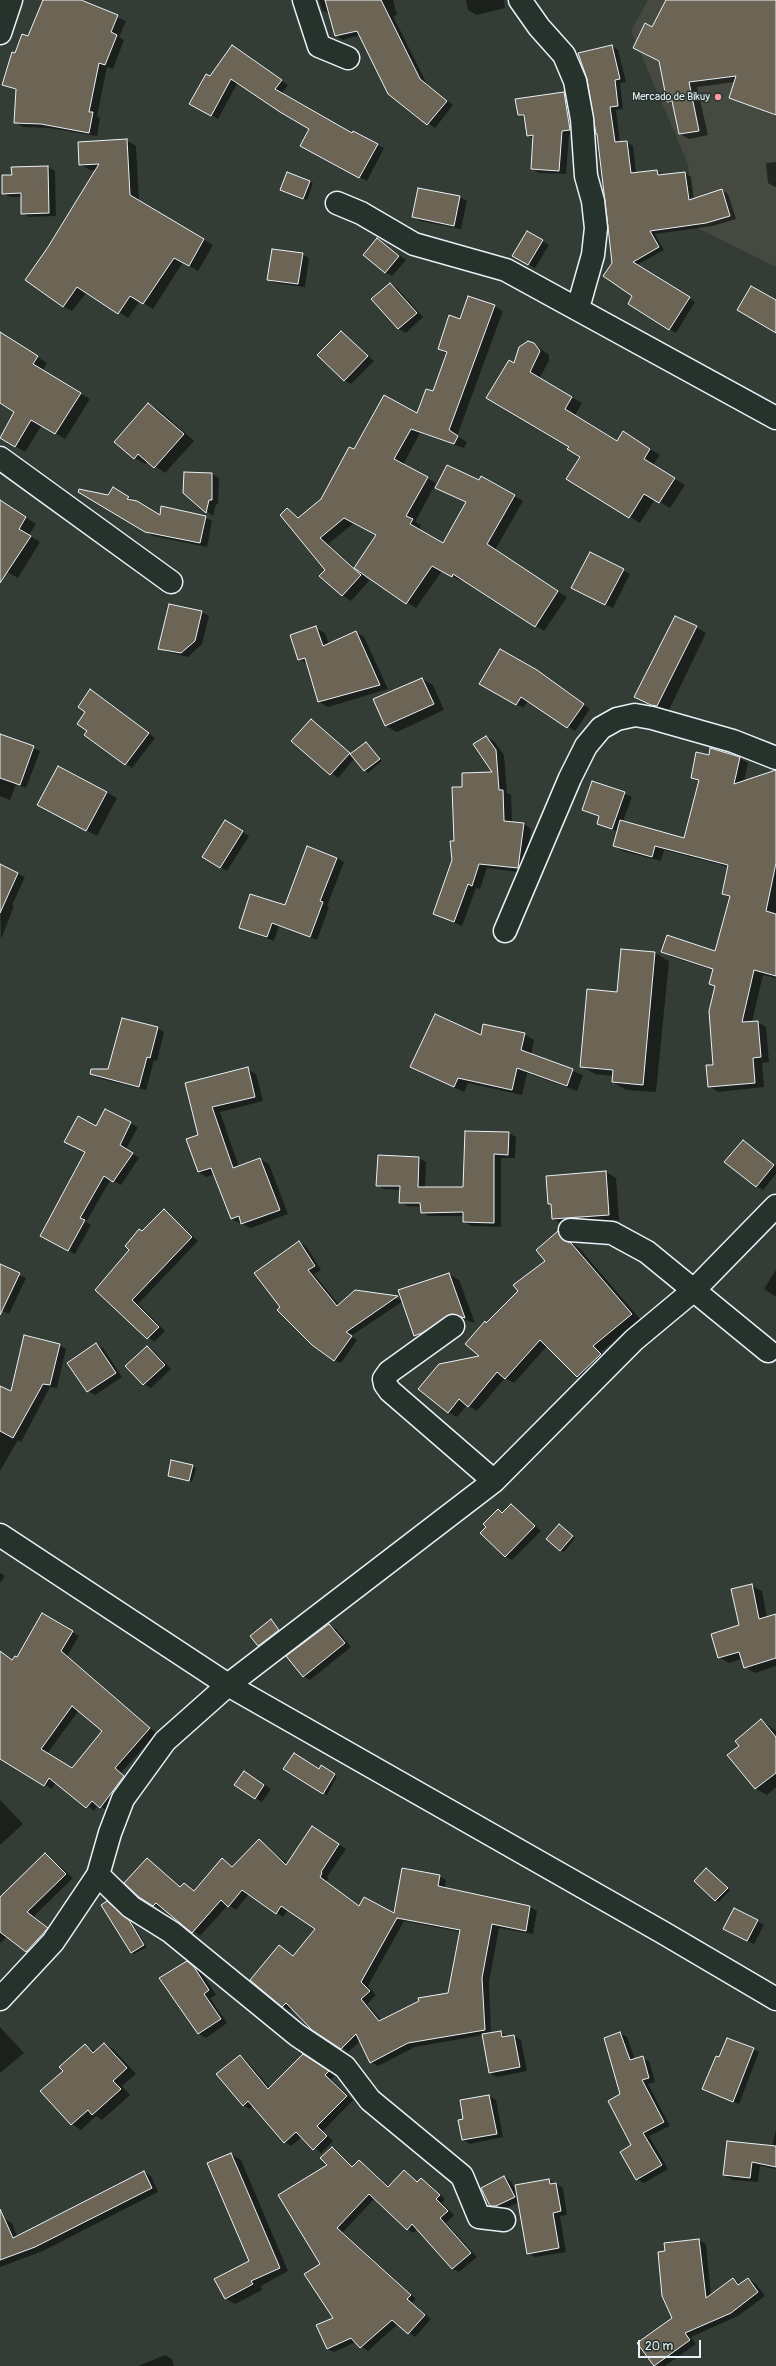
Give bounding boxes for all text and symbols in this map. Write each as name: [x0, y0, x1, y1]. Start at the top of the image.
place label: Mercado de Bikuy: [632, 90, 710, 104]
marker: Mercado de Bikuy: [713, 92, 723, 102]
scale bar: [640, 2332, 703, 2358]
text: 20 m: [645, 2339, 673, 2354]

